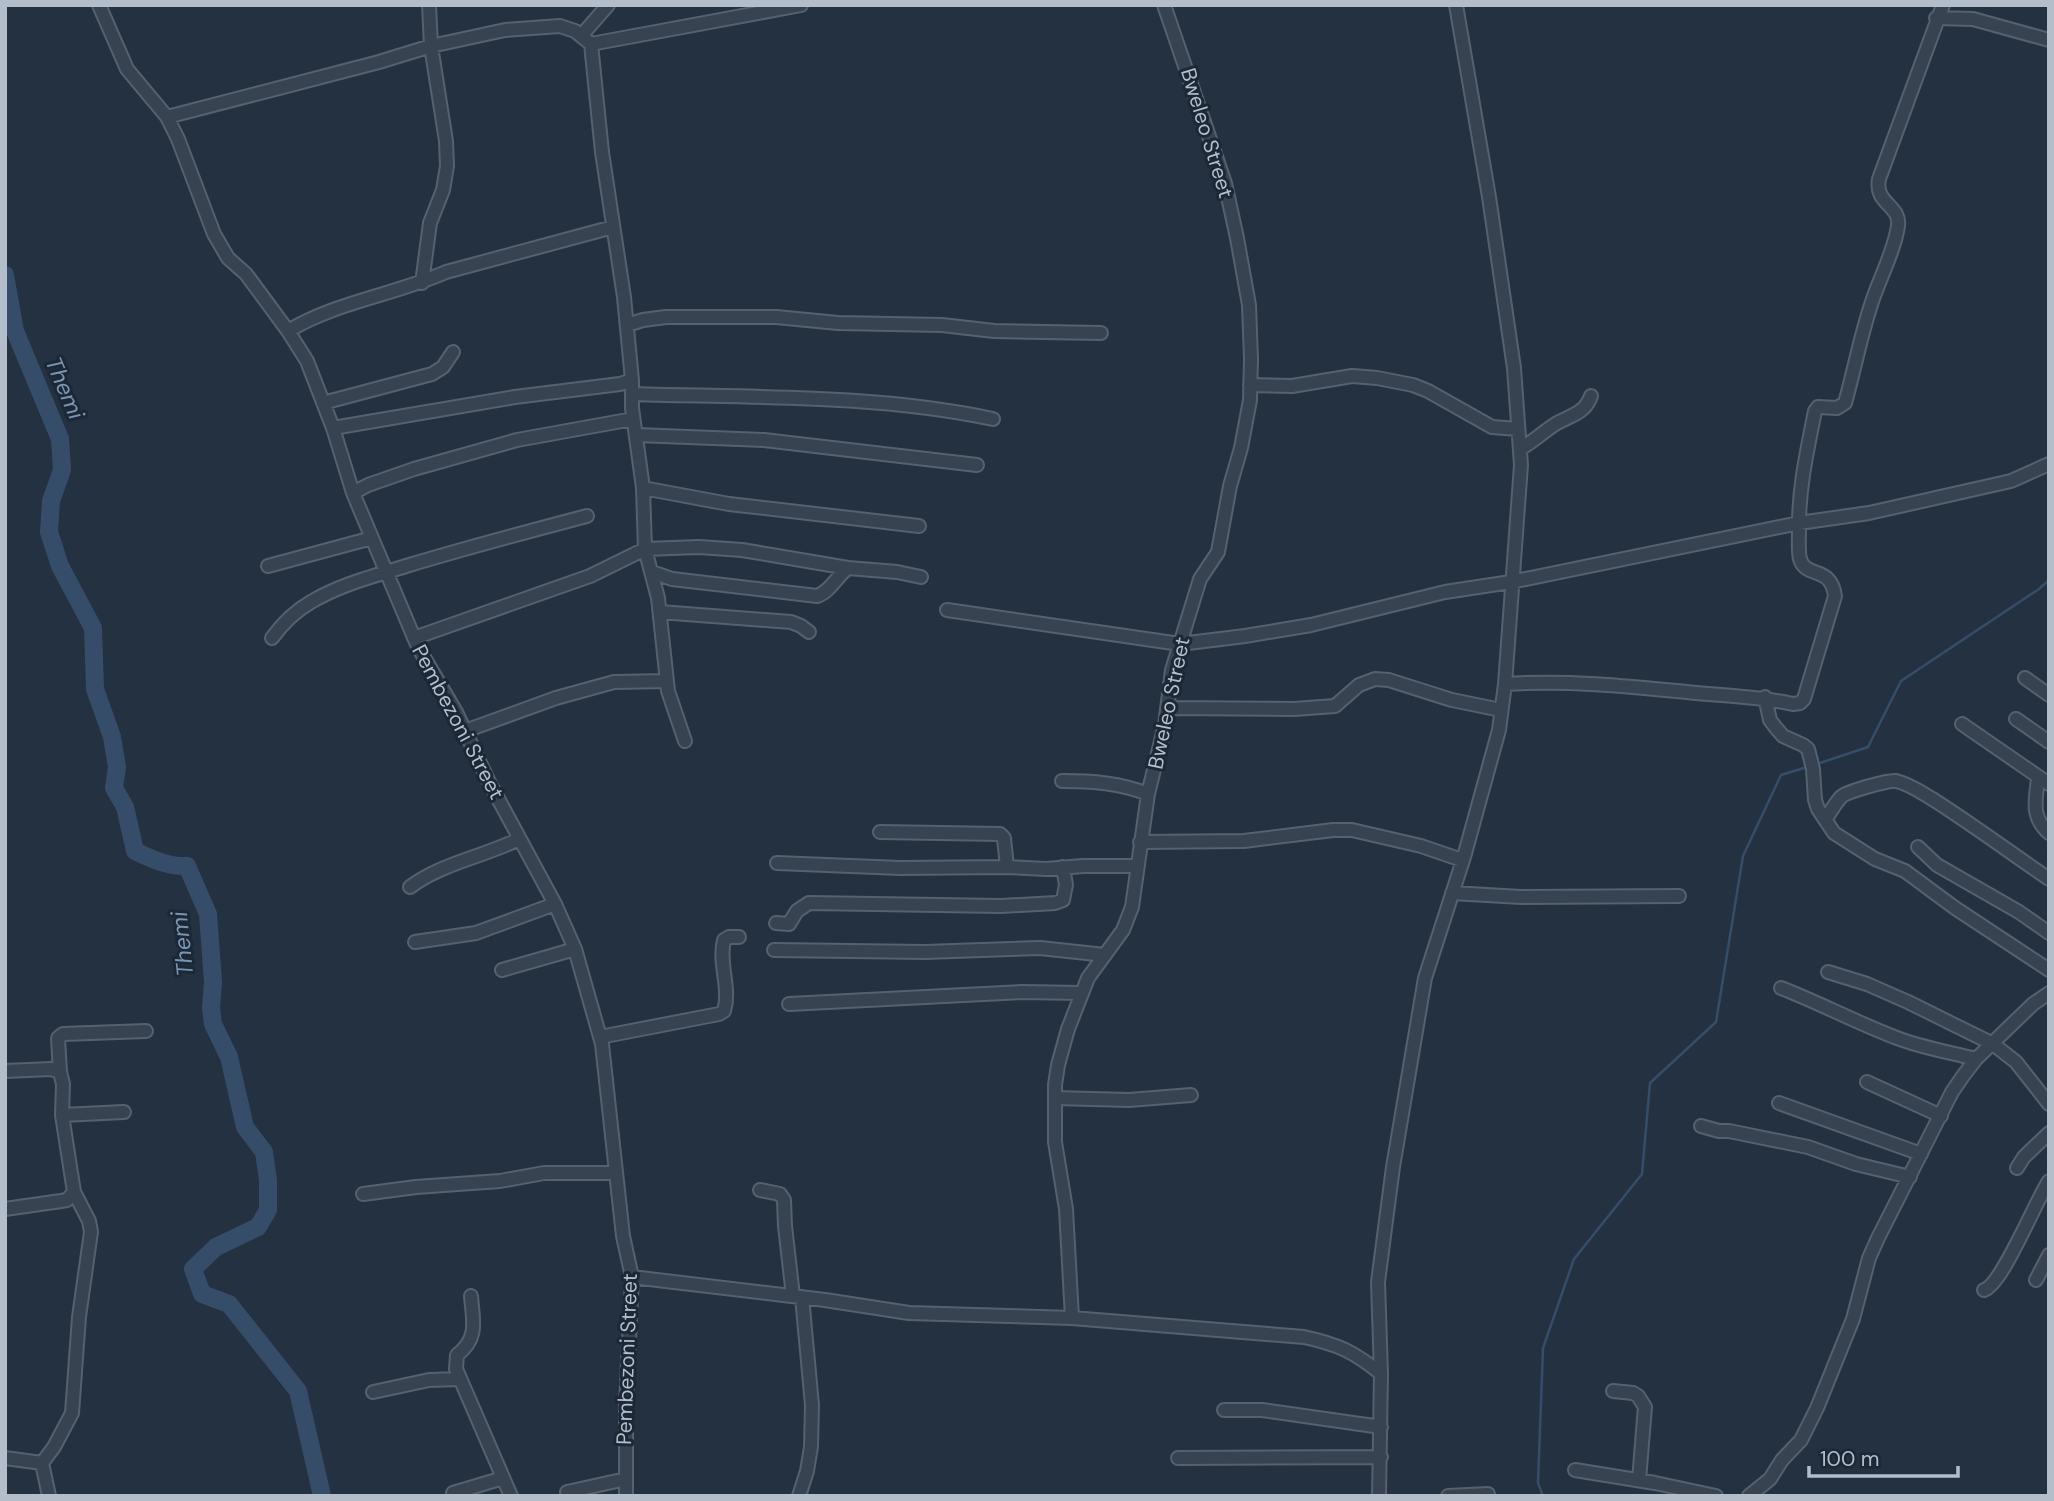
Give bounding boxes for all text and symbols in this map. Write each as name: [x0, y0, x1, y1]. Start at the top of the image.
street label: Bweleo Street: [1174, 65, 1240, 201]
water label: Themi: [38, 352, 92, 424]
street label: Bweleo Street: [1141, 634, 1197, 772]
street label: Pembezoni Street: [405, 640, 511, 804]
water label: Themi: [164, 910, 200, 978]
street label: Pembezoni Street: [610, 1273, 644, 1445]
scale bar: [1809, 1434, 1958, 1478]
text: 100 m: [1820, 1445, 1880, 1473]

